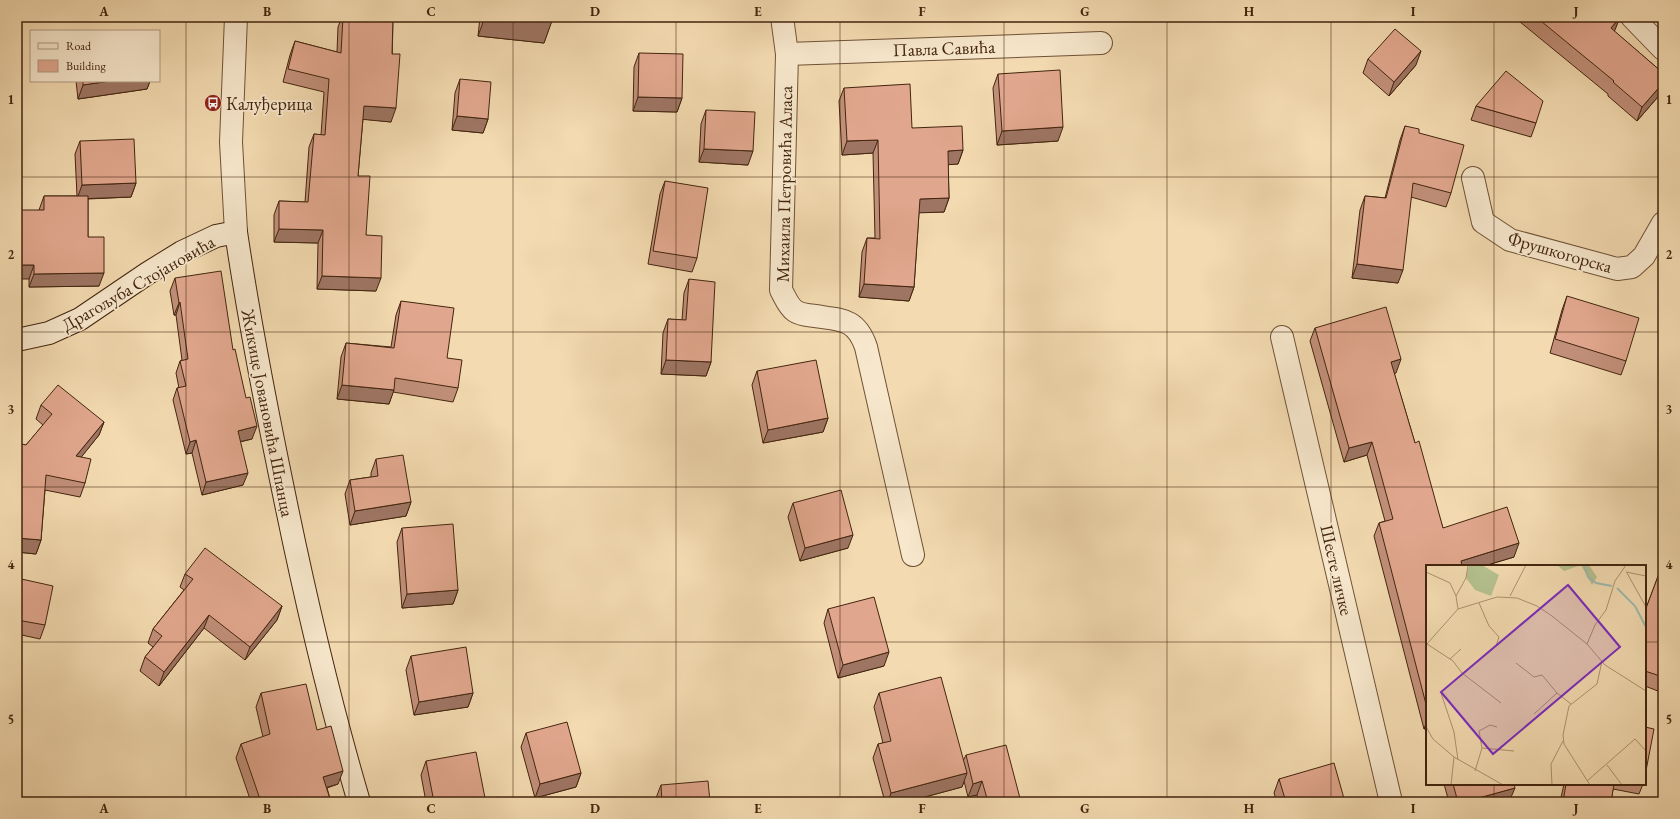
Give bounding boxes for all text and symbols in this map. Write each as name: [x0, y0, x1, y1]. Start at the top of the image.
text: A: [98, 3, 109, 20]
text: B: [263, 3, 271, 20]
text: C: [426, 3, 436, 20]
text: D: [590, 3, 600, 20]
text: E: [754, 3, 762, 20]
text: F: [918, 3, 926, 20]
text: G: [1080, 3, 1090, 20]
text: H: [1244, 3, 1255, 20]
text: I: [1411, 3, 1416, 20]
text: J: [1572, 3, 1579, 20]
legend: [30, 30, 160, 82]
street label: Павла Савића: [892, 35, 996, 61]
text: Road: [66, 38, 92, 54]
text: Building: [66, 58, 107, 74]
street label: Михаила Петровића Аласа: [771, 85, 797, 283]
text: 1: [8, 91, 15, 108]
text: 1: [1666, 91, 1673, 108]
place label: Калуђерица: [226, 92, 314, 115]
bus stop icon: Калуђерица: [203, 93, 223, 113]
street label: Фрушкогорска: [1505, 226, 1616, 278]
street label: Драгољуба Стојановића: [57, 229, 219, 336]
text: 2: [8, 246, 15, 263]
text: 2: [1666, 246, 1673, 263]
street label: Жикице Јовановића Шпанца: [236, 306, 300, 520]
text: 3: [8, 401, 15, 418]
text: 3: [1666, 401, 1673, 418]
street label: Шесте личке: [1315, 522, 1359, 618]
text: 4: [8, 556, 15, 573]
text: 4: [1666, 556, 1673, 573]
inset map: [1426, 565, 1646, 785]
text: 5: [8, 711, 14, 728]
text: 5: [1666, 711, 1672, 728]
text: A: [98, 800, 109, 817]
text: B: [263, 800, 271, 817]
text: C: [426, 800, 436, 817]
text: D: [590, 800, 600, 817]
text: E: [754, 800, 762, 817]
text: F: [918, 800, 926, 817]
text: G: [1080, 800, 1090, 817]
text: H: [1244, 800, 1255, 817]
text: I: [1411, 800, 1416, 817]
text: J: [1572, 800, 1579, 817]

